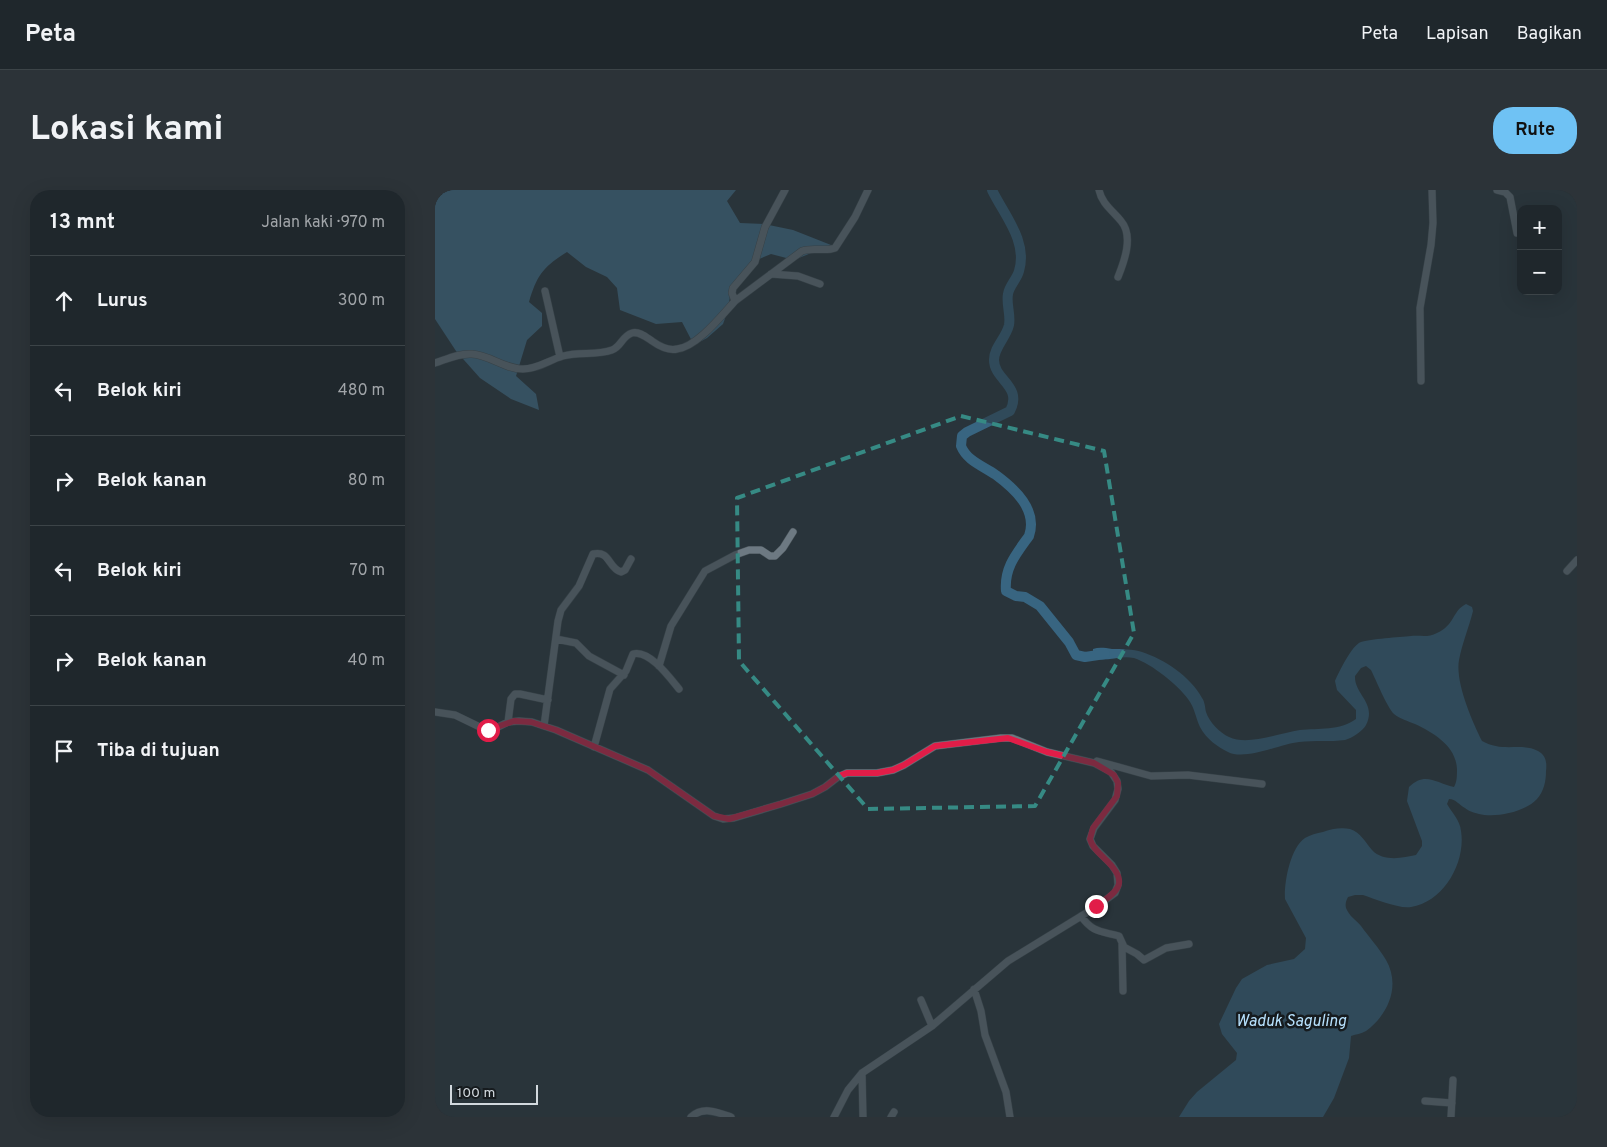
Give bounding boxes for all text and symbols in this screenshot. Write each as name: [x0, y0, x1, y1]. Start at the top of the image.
text: Peta: [25, 20, 76, 50]
text: Peta: [1361, 23, 1398, 46]
text: Lapisan: [1426, 23, 1489, 46]
text: Bagikan: [1517, 23, 1582, 46]
button: Rute: [1493, 107, 1577, 154]
text: Lokasi kami: [30, 108, 223, 152]
map controls: [1517, 205, 1562, 295]
button: +: [1517, 205, 1562, 250]
text: 13 mnt: [50, 209, 115, 236]
text: Jalan kaki · 970 m: [261, 213, 385, 233]
button: −: [1517, 250, 1562, 295]
icon: ahead: [50, 287, 78, 315]
text: Lurus: [97, 289, 148, 313]
text: 300 m: [338, 291, 385, 311]
icon: left: [50, 377, 78, 405]
text: Belok kiri: [97, 379, 182, 403]
text: 480 m: [338, 381, 385, 401]
icon: right: [50, 467, 78, 495]
text: Belok kanan: [97, 469, 207, 493]
text: 80 m: [348, 471, 385, 491]
icon: left: [50, 557, 78, 585]
text: Belok kiri: [97, 559, 182, 583]
text: 70 m: [350, 561, 385, 581]
icon: right: [50, 647, 78, 675]
text: Belok kanan: [97, 649, 207, 673]
text: 40 m: [347, 651, 385, 671]
route start: [477, 719, 500, 742]
icon: arrive: [50, 737, 78, 765]
text: Tiba di tujuan: [97, 739, 220, 763]
route end: [1085, 895, 1108, 918]
water label: Waduk Saguling: [1236, 1012, 1347, 1032]
scale bar: [450, 1082, 537, 1105]
text: 100 m: [457, 1085, 495, 1102]

